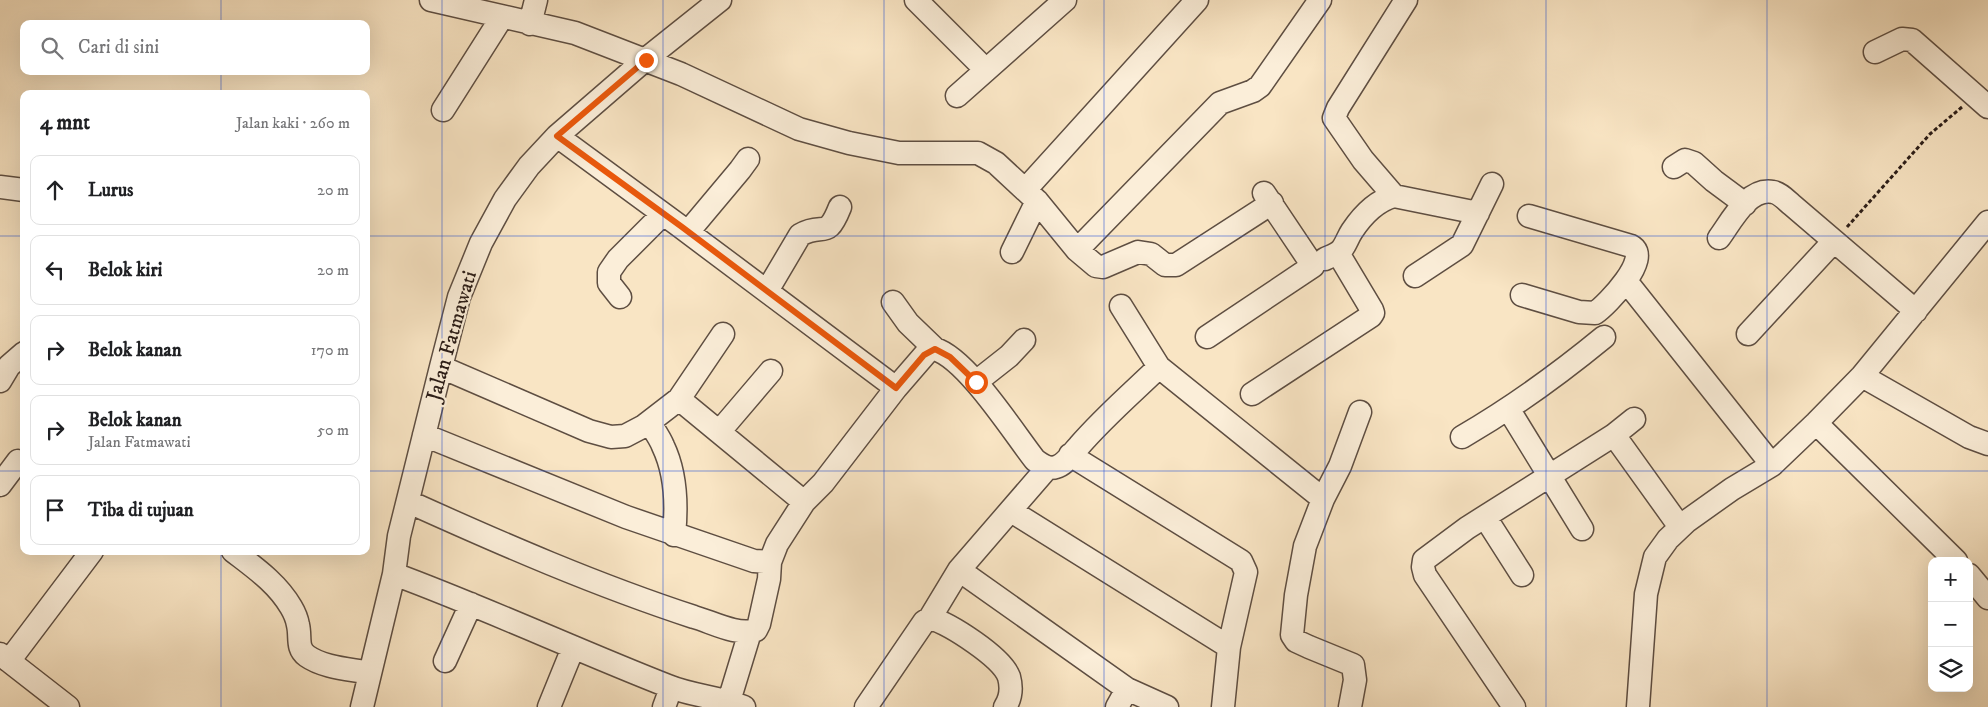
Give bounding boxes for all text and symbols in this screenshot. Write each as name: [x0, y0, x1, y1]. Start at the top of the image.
search box: [20, 20, 370, 75]
icon: search: [38, 34, 66, 62]
text: Cari di sini: [78, 36, 159, 59]
route end: [635, 49, 658, 72]
text: 4 mnt: [40, 110, 90, 136]
text: Jalan kaki · 260 m: [236, 113, 350, 133]
icon: ahead: [41, 176, 69, 204]
text: Lurus: [88, 179, 133, 202]
text: 20 m: [317, 180, 349, 200]
icon: left: [41, 256, 69, 284]
text: Belok kiri: [88, 259, 162, 282]
text: 20 m: [317, 260, 349, 280]
street label: Jalan Fatmawati: [420, 268, 483, 406]
icon: right: [41, 336, 69, 364]
text: Belok kanan: [88, 339, 182, 362]
text: 170 m: [311, 340, 349, 360]
route start: [965, 371, 988, 394]
text: Belok kanan: [88, 409, 182, 432]
icon: right: [41, 416, 69, 444]
text: 50 m: [317, 420, 349, 440]
text: Jalan Fatmawati: [88, 432, 191, 452]
icon: arrive: [41, 496, 69, 524]
text: Tiba di tujuan: [88, 499, 194, 522]
map controls: [1928, 557, 1973, 692]
button: +: [1928, 557, 1973, 602]
button: −: [1928, 602, 1973, 647]
button: layers: [1928, 647, 1973, 692]

